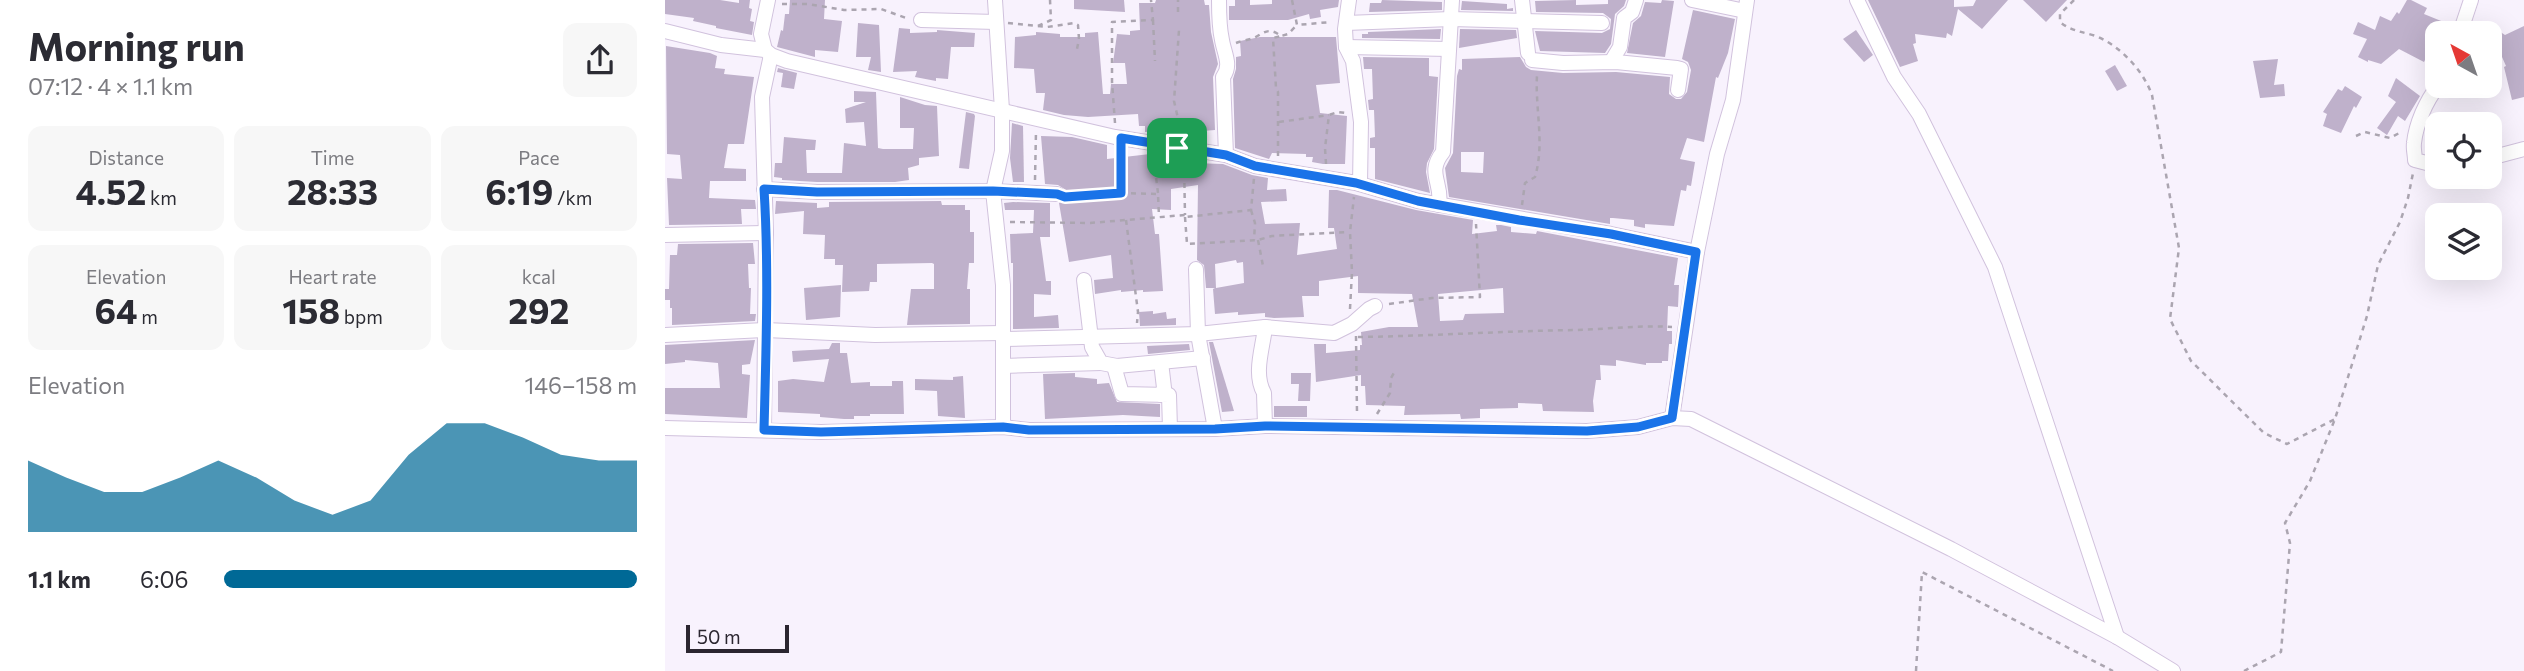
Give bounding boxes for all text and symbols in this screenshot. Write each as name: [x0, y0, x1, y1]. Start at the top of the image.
north arrow: [2425, 21, 2503, 98]
map controls: [2425, 21, 2502, 280]
text: Morning run: [28, 22, 245, 69]
button: share: [563, 23, 637, 97]
text: 07:12 · 4 × 1.1 km: [28, 72, 193, 100]
button: locate: [2425, 112, 2502, 189]
pin: [1147, 118, 1207, 178]
icon: arrive: [1158, 129, 1196, 167]
text: Distance: [88, 146, 164, 169]
text: Time: [311, 146, 354, 169]
text: Pace: [518, 146, 559, 169]
text: 4.52: [75, 169, 146, 212]
text: 28:33: [287, 169, 378, 212]
text: 6:19: [485, 169, 553, 212]
text: km: [146, 186, 177, 209]
text: /km: [553, 186, 592, 209]
button: layers: [2425, 203, 2502, 280]
text: Elevation: [86, 265, 166, 288]
text: Heart rate: [288, 265, 377, 288]
text: kcal: [522, 265, 556, 288]
text: 64: [95, 288, 138, 331]
text: 158: [282, 288, 340, 331]
text: 292: [508, 288, 569, 331]
text: m: [138, 305, 158, 328]
text: bpm: [340, 305, 383, 328]
text: Elevation: [28, 371, 125, 399]
text: 146–158 m: [524, 371, 637, 399]
text: 1.1 km: [28, 565, 91, 593]
text: 6:06: [140, 565, 188, 593]
scale bar: [686, 622, 789, 654]
text: 50 m: [697, 625, 741, 648]

